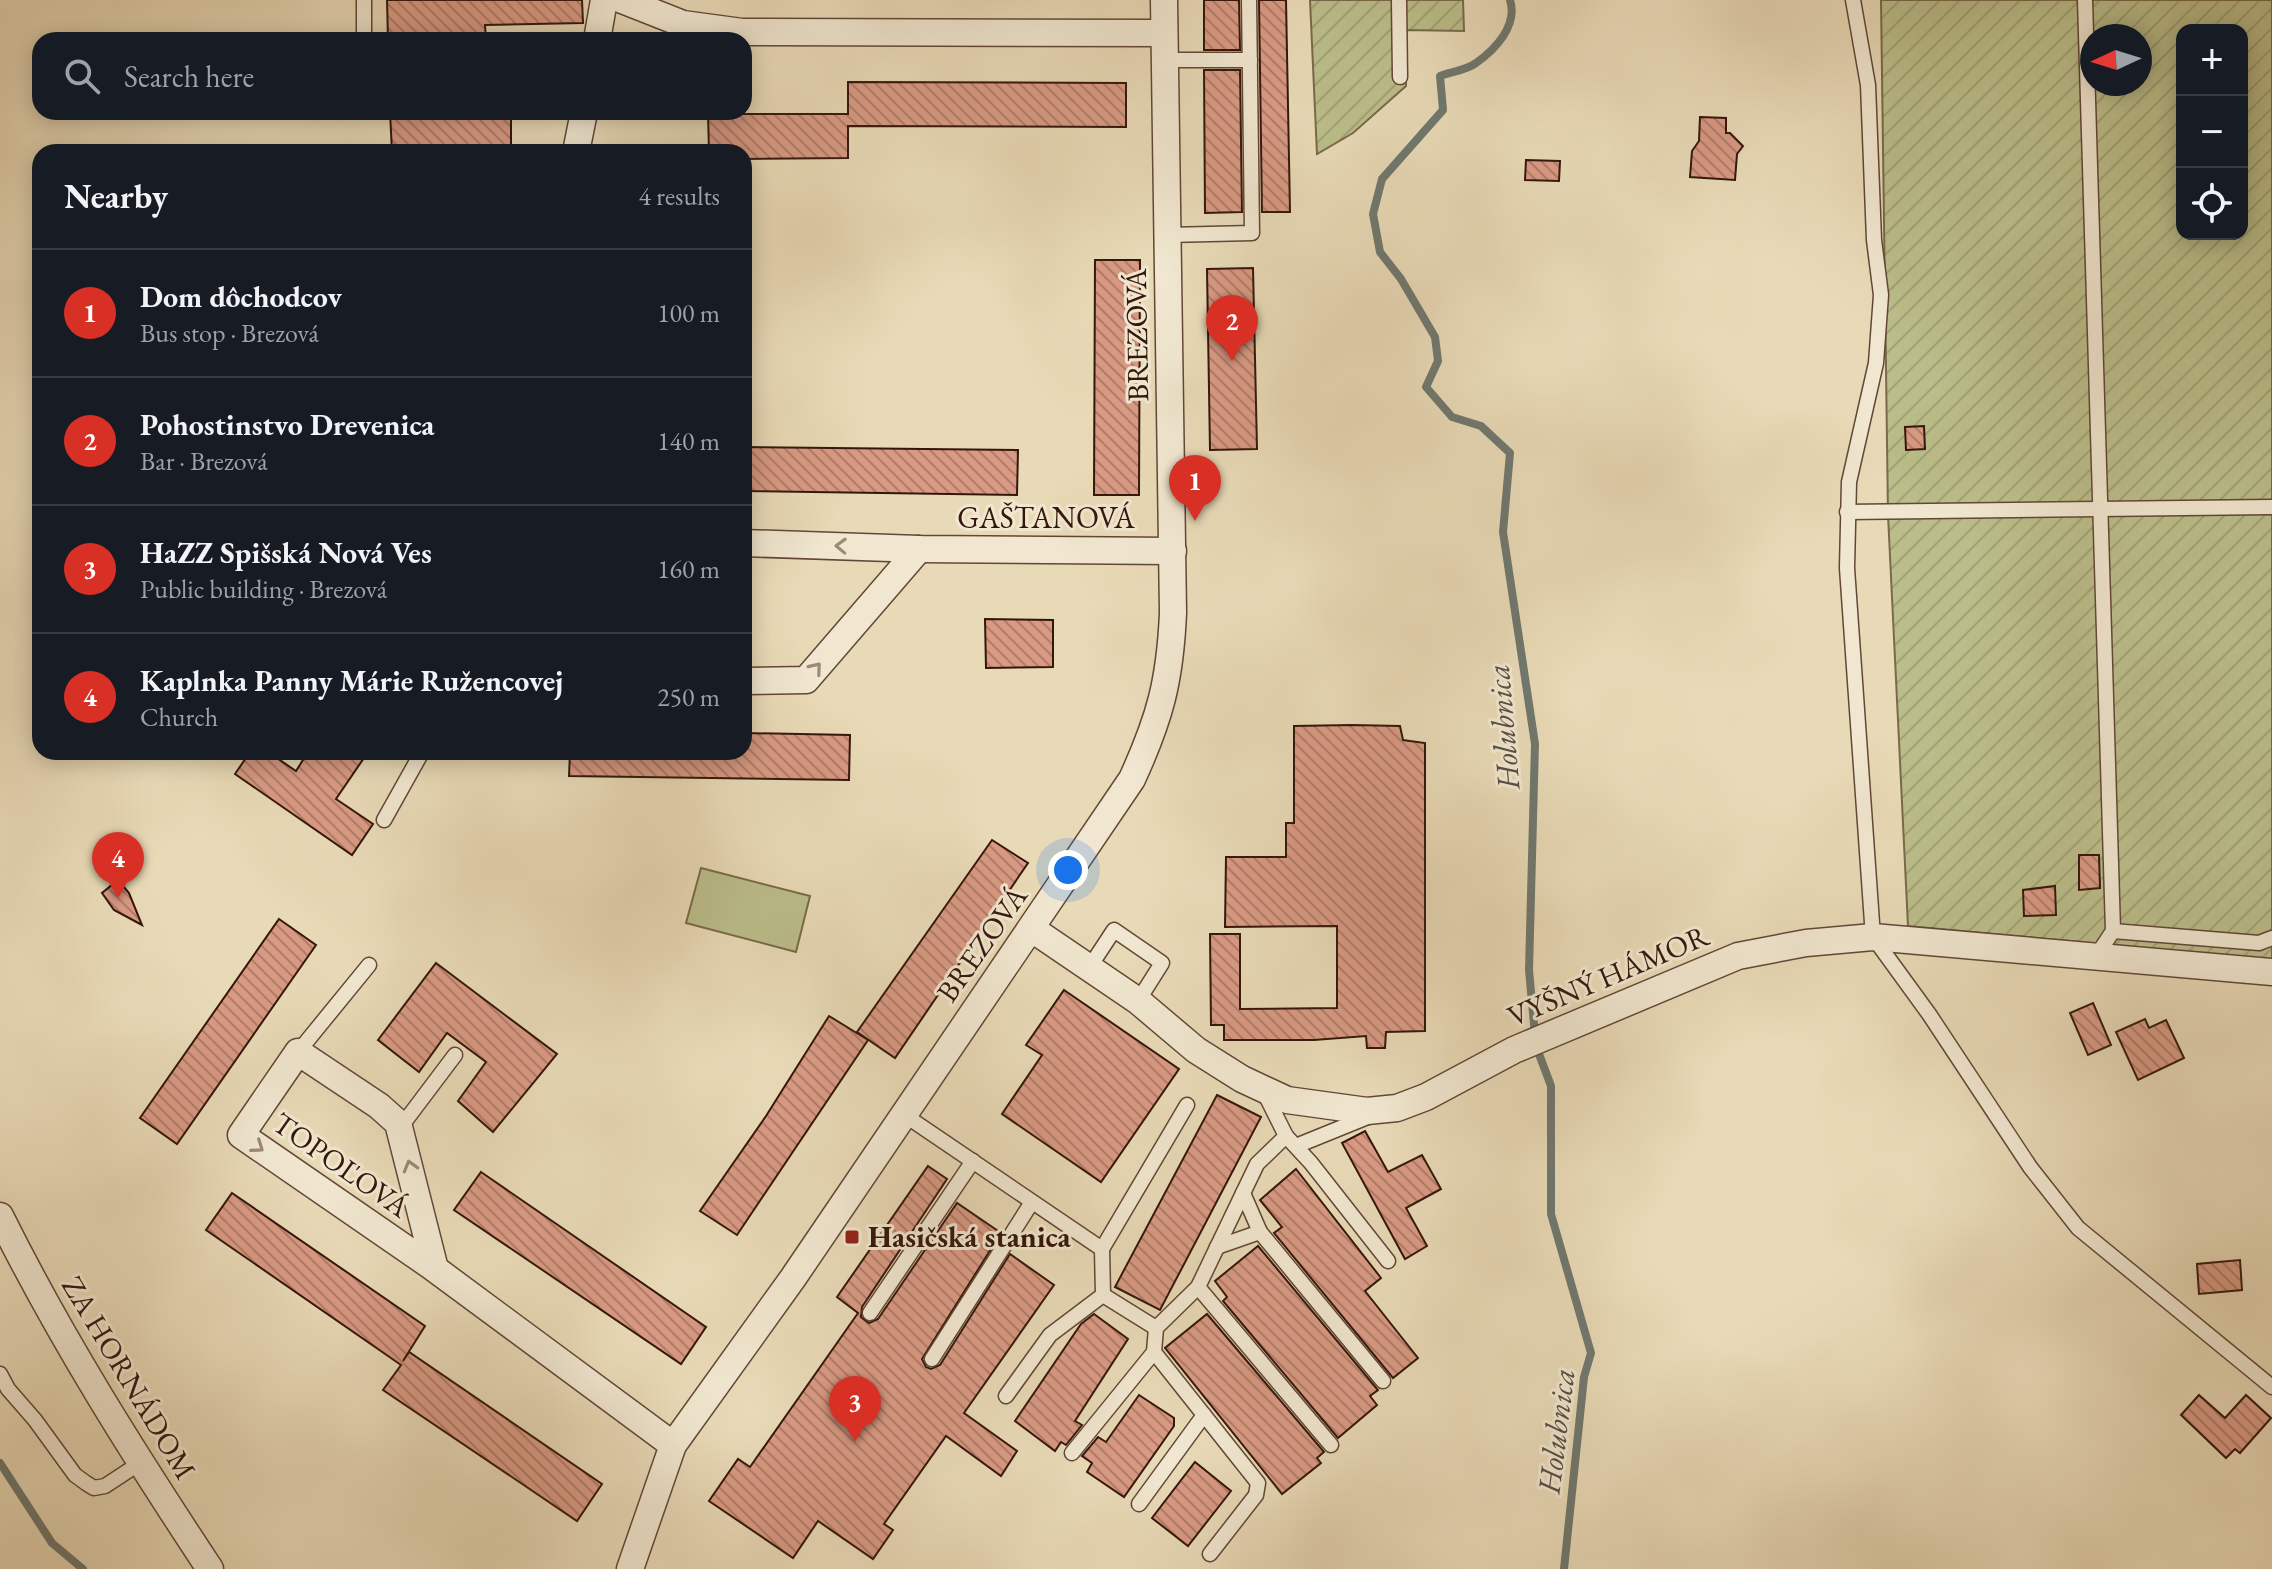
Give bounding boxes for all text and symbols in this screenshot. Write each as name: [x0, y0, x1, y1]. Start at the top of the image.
north arrow: [2080, 24, 2152, 96]
map controls: [2176, 24, 2248, 240]
button: +: [2176, 24, 2248, 96]
search box: [32, 32, 752, 120]
icon: search: [60, 54, 104, 98]
text: Search here: [124, 57, 254, 96]
button: −: [2176, 96, 2248, 168]
button: locate: [2176, 168, 2248, 240]
text: Nearby: [64, 174, 168, 218]
text: 4 results: [639, 179, 720, 213]
street label: BREZOVÁ: [1116, 268, 1157, 402]
text: Dom dôchodcov: [140, 277, 342, 316]
pin: 2: [1206, 295, 1258, 361]
text: 1: [83, 296, 97, 330]
text: 100 m: [657, 296, 720, 330]
text: Bus stop · Brezová: [140, 316, 319, 350]
text: Pohostinstvo Drevenica: [140, 405, 434, 444]
text: 2: [83, 424, 97, 458]
text: 140 m: [657, 424, 720, 458]
text: Bar · Brezová: [140, 444, 268, 478]
pin: 1: [1169, 455, 1221, 521]
street label: GAŠTANOVÁ: [957, 498, 1135, 537]
text: HaZZ Spišská Nová Ves: [140, 533, 432, 572]
one-way arrow: [835, 538, 847, 555]
text: 3: [83, 552, 97, 586]
text: 160 m: [657, 552, 720, 586]
text: Public building · Brezová: [140, 572, 387, 606]
text: Kaplnka Panny Márie Ružencovej: [140, 661, 563, 700]
water label: Holubnica: [1477, 662, 1529, 793]
one-way arrow: [806, 663, 821, 677]
text: 4: [83, 680, 97, 714]
text: 250 m: [657, 680, 720, 714]
text: Church: [140, 700, 218, 734]
pin: 4: [92, 832, 144, 898]
your location: [1048, 850, 1088, 890]
street label: BREZOVÁ: [928, 878, 1036, 1009]
street label: VYŠNÝ HÁMOR: [1501, 915, 1715, 1035]
street label: TOPOĽOVÁ: [265, 1103, 417, 1226]
one-way arrow: [249, 1137, 263, 1152]
one-way arrow: [403, 1160, 419, 1174]
place label: Hasičská stanica: [868, 1217, 1071, 1256]
marker: Hasičská stanica: [843, 1228, 861, 1246]
street label: ZA HORNÁDOM: [53, 1269, 206, 1487]
water label: Holubnica: [1527, 1366, 1585, 1497]
pin: 3: [829, 1376, 881, 1442]

